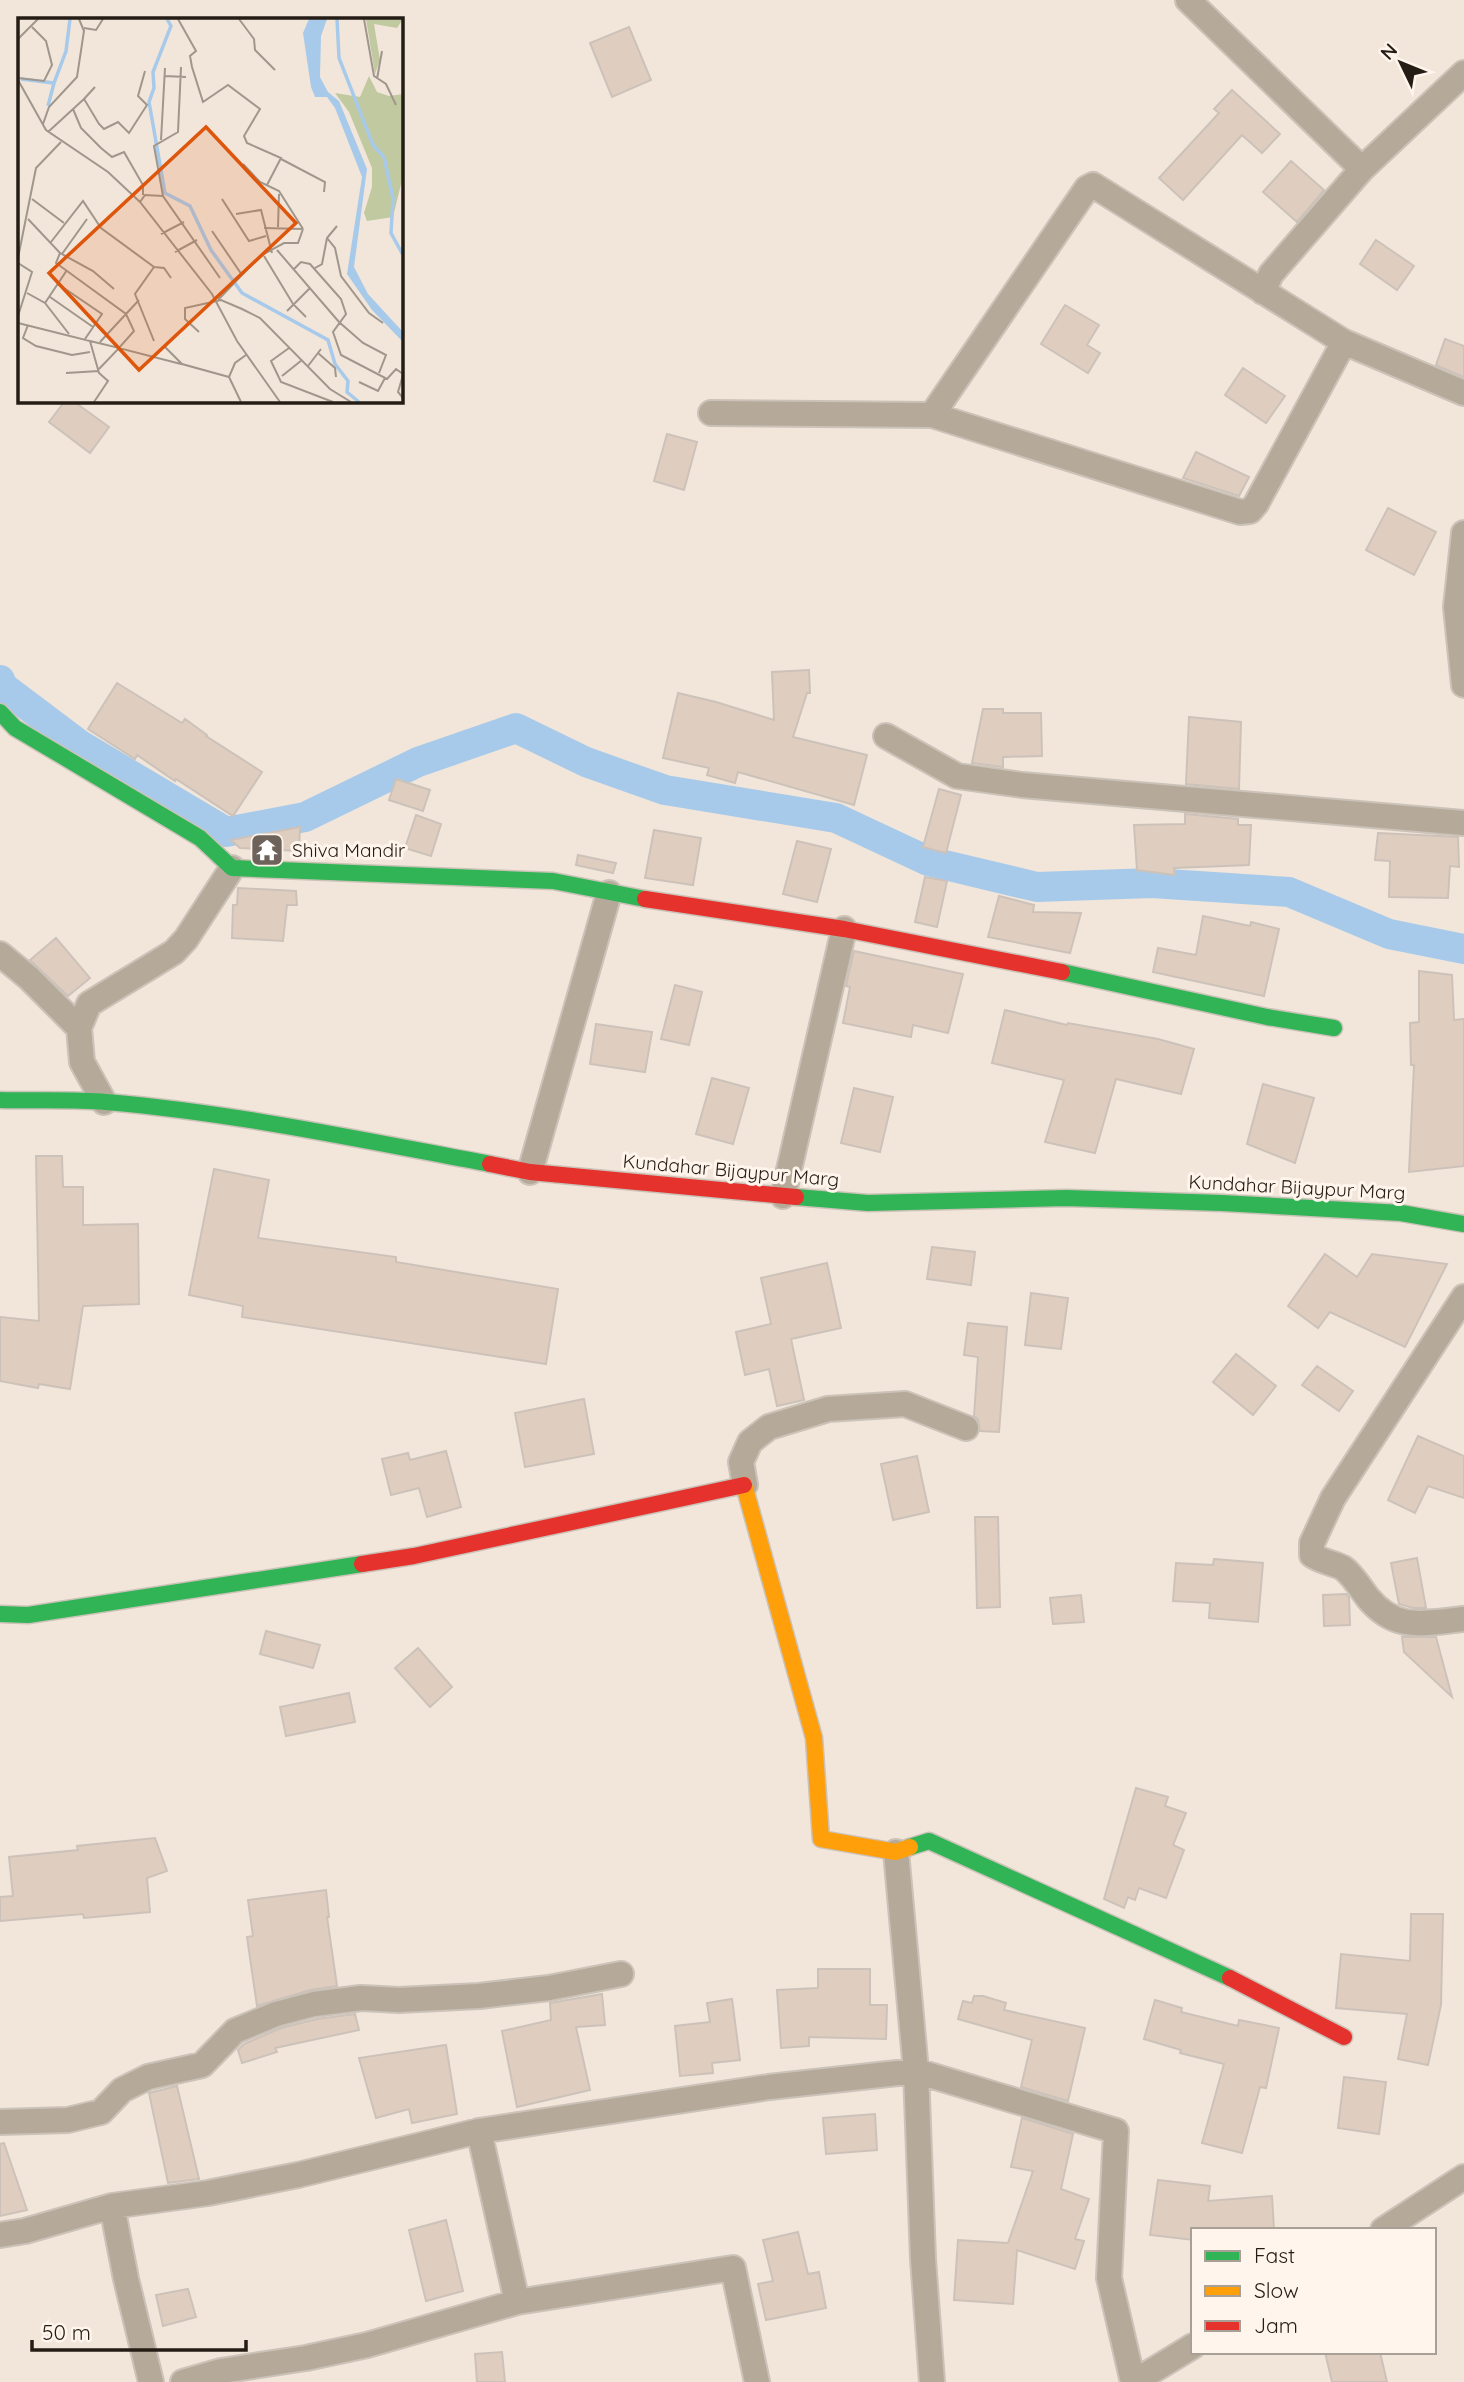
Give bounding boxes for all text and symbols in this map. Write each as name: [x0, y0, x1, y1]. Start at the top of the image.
inset map: [18, 18, 402, 402]
north arrow: [1366, 28, 1436, 98]
text: N: [1375, 38, 1402, 65]
temple icon: Shiva Mandir: [248, 831, 286, 869]
place label: Shiva Mandir: [292, 838, 406, 862]
street label: Kundahar Bijaypur Marg: [622, 1149, 840, 1191]
street label: Kundahar Bijaypur Marg: [1188, 1169, 1406, 1205]
legend: [1191, 2228, 1436, 2354]
text: Fast: [1254, 2242, 1295, 2268]
text: Slow: [1254, 2277, 1299, 2303]
scale bar: [32, 2308, 245, 2352]
text: Jam: [1254, 2312, 1298, 2338]
text: 50 m: [42, 2319, 91, 2345]

